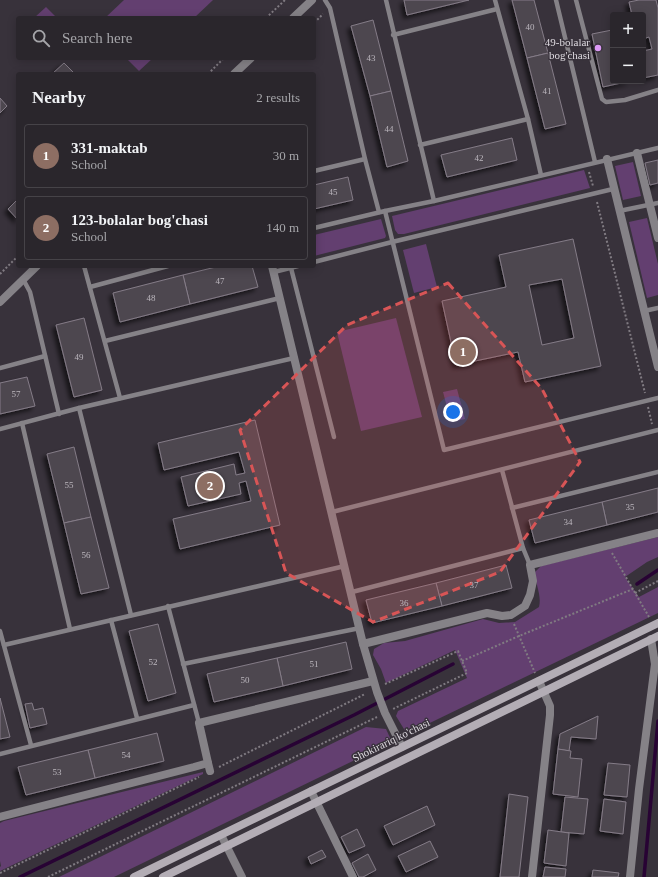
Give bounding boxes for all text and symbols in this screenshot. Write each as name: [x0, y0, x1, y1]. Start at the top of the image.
map controls: [610, 12, 646, 84]
button: +: [610, 12, 646, 48]
search box: [16, 16, 316, 60]
house number: 40: [526, 22, 535, 32]
icon: search: [30, 27, 52, 49]
text: Search here: [62, 30, 132, 46]
place label: 49-bolalar bog'chasi: [545, 36, 590, 61]
marker: 49-bolalar bog'chasi: [593, 43, 603, 53]
button: −: [610, 48, 646, 84]
house number: 43: [367, 53, 376, 63]
house number: 41: [543, 86, 552, 96]
text: Nearby: [32, 88, 86, 107]
text: 2 results: [256, 90, 300, 105]
house number: 44: [385, 124, 394, 134]
text: 331-maktab: [71, 140, 148, 156]
text: 1: [43, 148, 49, 163]
text: 30 m: [273, 148, 299, 163]
house number: 42: [475, 153, 484, 163]
text: School: [71, 157, 107, 172]
house number: 45: [329, 187, 338, 197]
text: 123-bolalar bog'chasi: [71, 212, 208, 228]
text: 2: [43, 220, 49, 235]
text: 140 m: [266, 220, 299, 235]
text: School: [71, 229, 107, 244]
house number: 47: [216, 276, 225, 286]
house number: 48: [147, 293, 156, 303]
pin: 1: [450, 337, 476, 367]
house number: 49: [75, 352, 84, 362]
house number: 57: [12, 389, 21, 399]
your location: [443, 402, 463, 422]
pin: 2: [197, 471, 223, 501]
house number: 55: [65, 480, 74, 490]
house number: 35: [626, 502, 635, 512]
house number: 34: [564, 517, 573, 527]
house number: 56: [82, 550, 91, 560]
house number: 37: [470, 580, 479, 590]
house number: 36: [400, 598, 409, 608]
house number: 52: [149, 657, 158, 667]
house number: 51: [310, 659, 319, 669]
house number: 50: [241, 675, 250, 685]
street label: Shokirariq ko'chasi: [350, 716, 432, 764]
house number: 54: [122, 750, 131, 760]
house number: 53: [53, 767, 62, 777]

